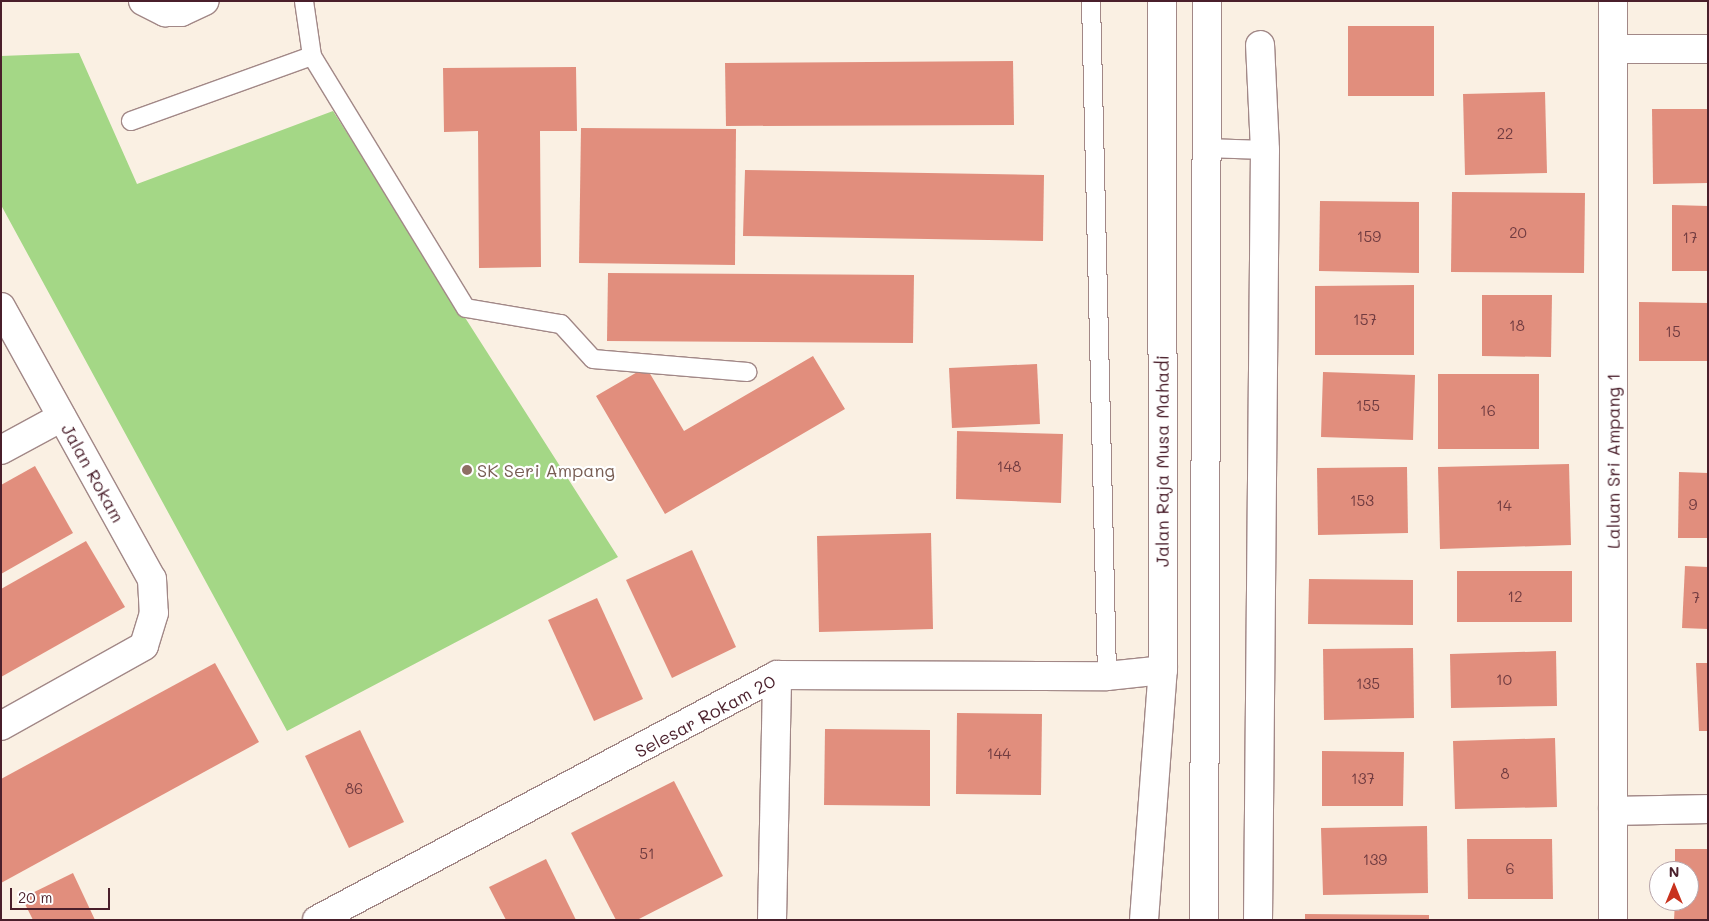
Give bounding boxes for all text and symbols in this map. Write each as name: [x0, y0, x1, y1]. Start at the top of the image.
house number: 22: [1497, 125, 1513, 143]
house number: 20: [1509, 224, 1527, 242]
house number: 159: [1357, 228, 1381, 246]
house number: 17: [1682, 229, 1698, 247]
house number: 157: [1353, 311, 1377, 329]
house number: 18: [1509, 317, 1525, 335]
house number: 15: [1665, 323, 1681, 341]
street label: Jalan Raja Musa Mahadi: [1151, 355, 1173, 567]
street label: Laluan Sri Ampang 1: [1602, 373, 1624, 549]
house number: 155: [1356, 397, 1380, 415]
house number: 16: [1480, 402, 1496, 420]
street label: Jalan Rokam: [57, 420, 129, 526]
house number: 148: [997, 458, 1021, 476]
place label: SK Seri Ampang: [477, 459, 615, 481]
marker: SK Seri Ampang: [461, 464, 473, 476]
house number: 153: [1350, 492, 1374, 510]
house number: 9: [1689, 496, 1697, 514]
house number: 14: [1496, 497, 1512, 515]
house number: 12: [1507, 588, 1523, 606]
house number: 7: [1692, 589, 1700, 607]
street label: Selesar Rokam 20: [631, 670, 779, 762]
house number: 10: [1496, 671, 1512, 689]
house number: 135: [1356, 675, 1380, 693]
house number: 144: [987, 745, 1011, 763]
house number: 8: [1500, 765, 1510, 783]
house number: 137: [1351, 770, 1375, 788]
house number: 86: [345, 780, 363, 798]
house number: 51: [639, 845, 655, 863]
house number: 139: [1363, 851, 1387, 869]
house number: 6: [1505, 860, 1515, 878]
north arrow: [1649, 861, 1699, 911]
text: N: [1669, 862, 1679, 881]
scale bar: [12, 878, 112, 910]
text: 20 m: [18, 887, 52, 907]

